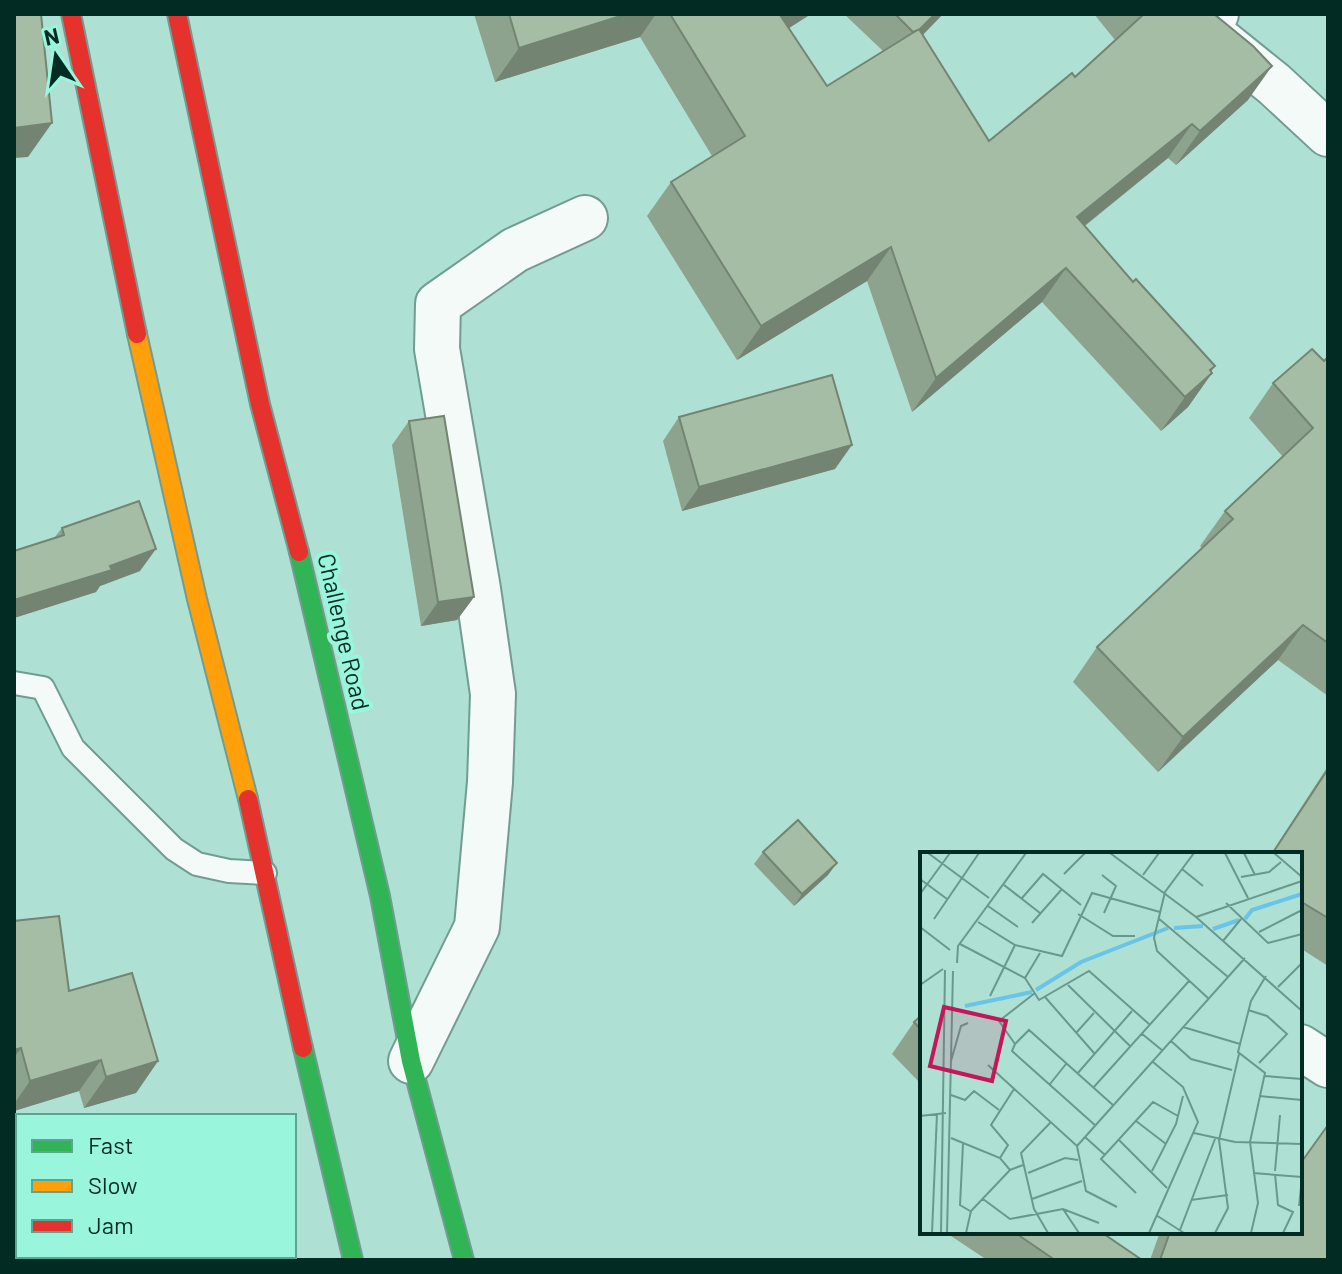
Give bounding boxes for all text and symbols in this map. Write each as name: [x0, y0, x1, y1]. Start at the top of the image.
north arrow: [16, 16, 96, 96]
text: N: [41, 21, 61, 50]
street label: Challenge Road: [312, 550, 377, 713]
inset map: [920, 852, 1302, 1234]
legend: [16, 1114, 296, 1258]
text: Fast: [88, 1130, 133, 1159]
text: Slow: [88, 1170, 137, 1199]
text: Jam: [88, 1210, 134, 1239]

